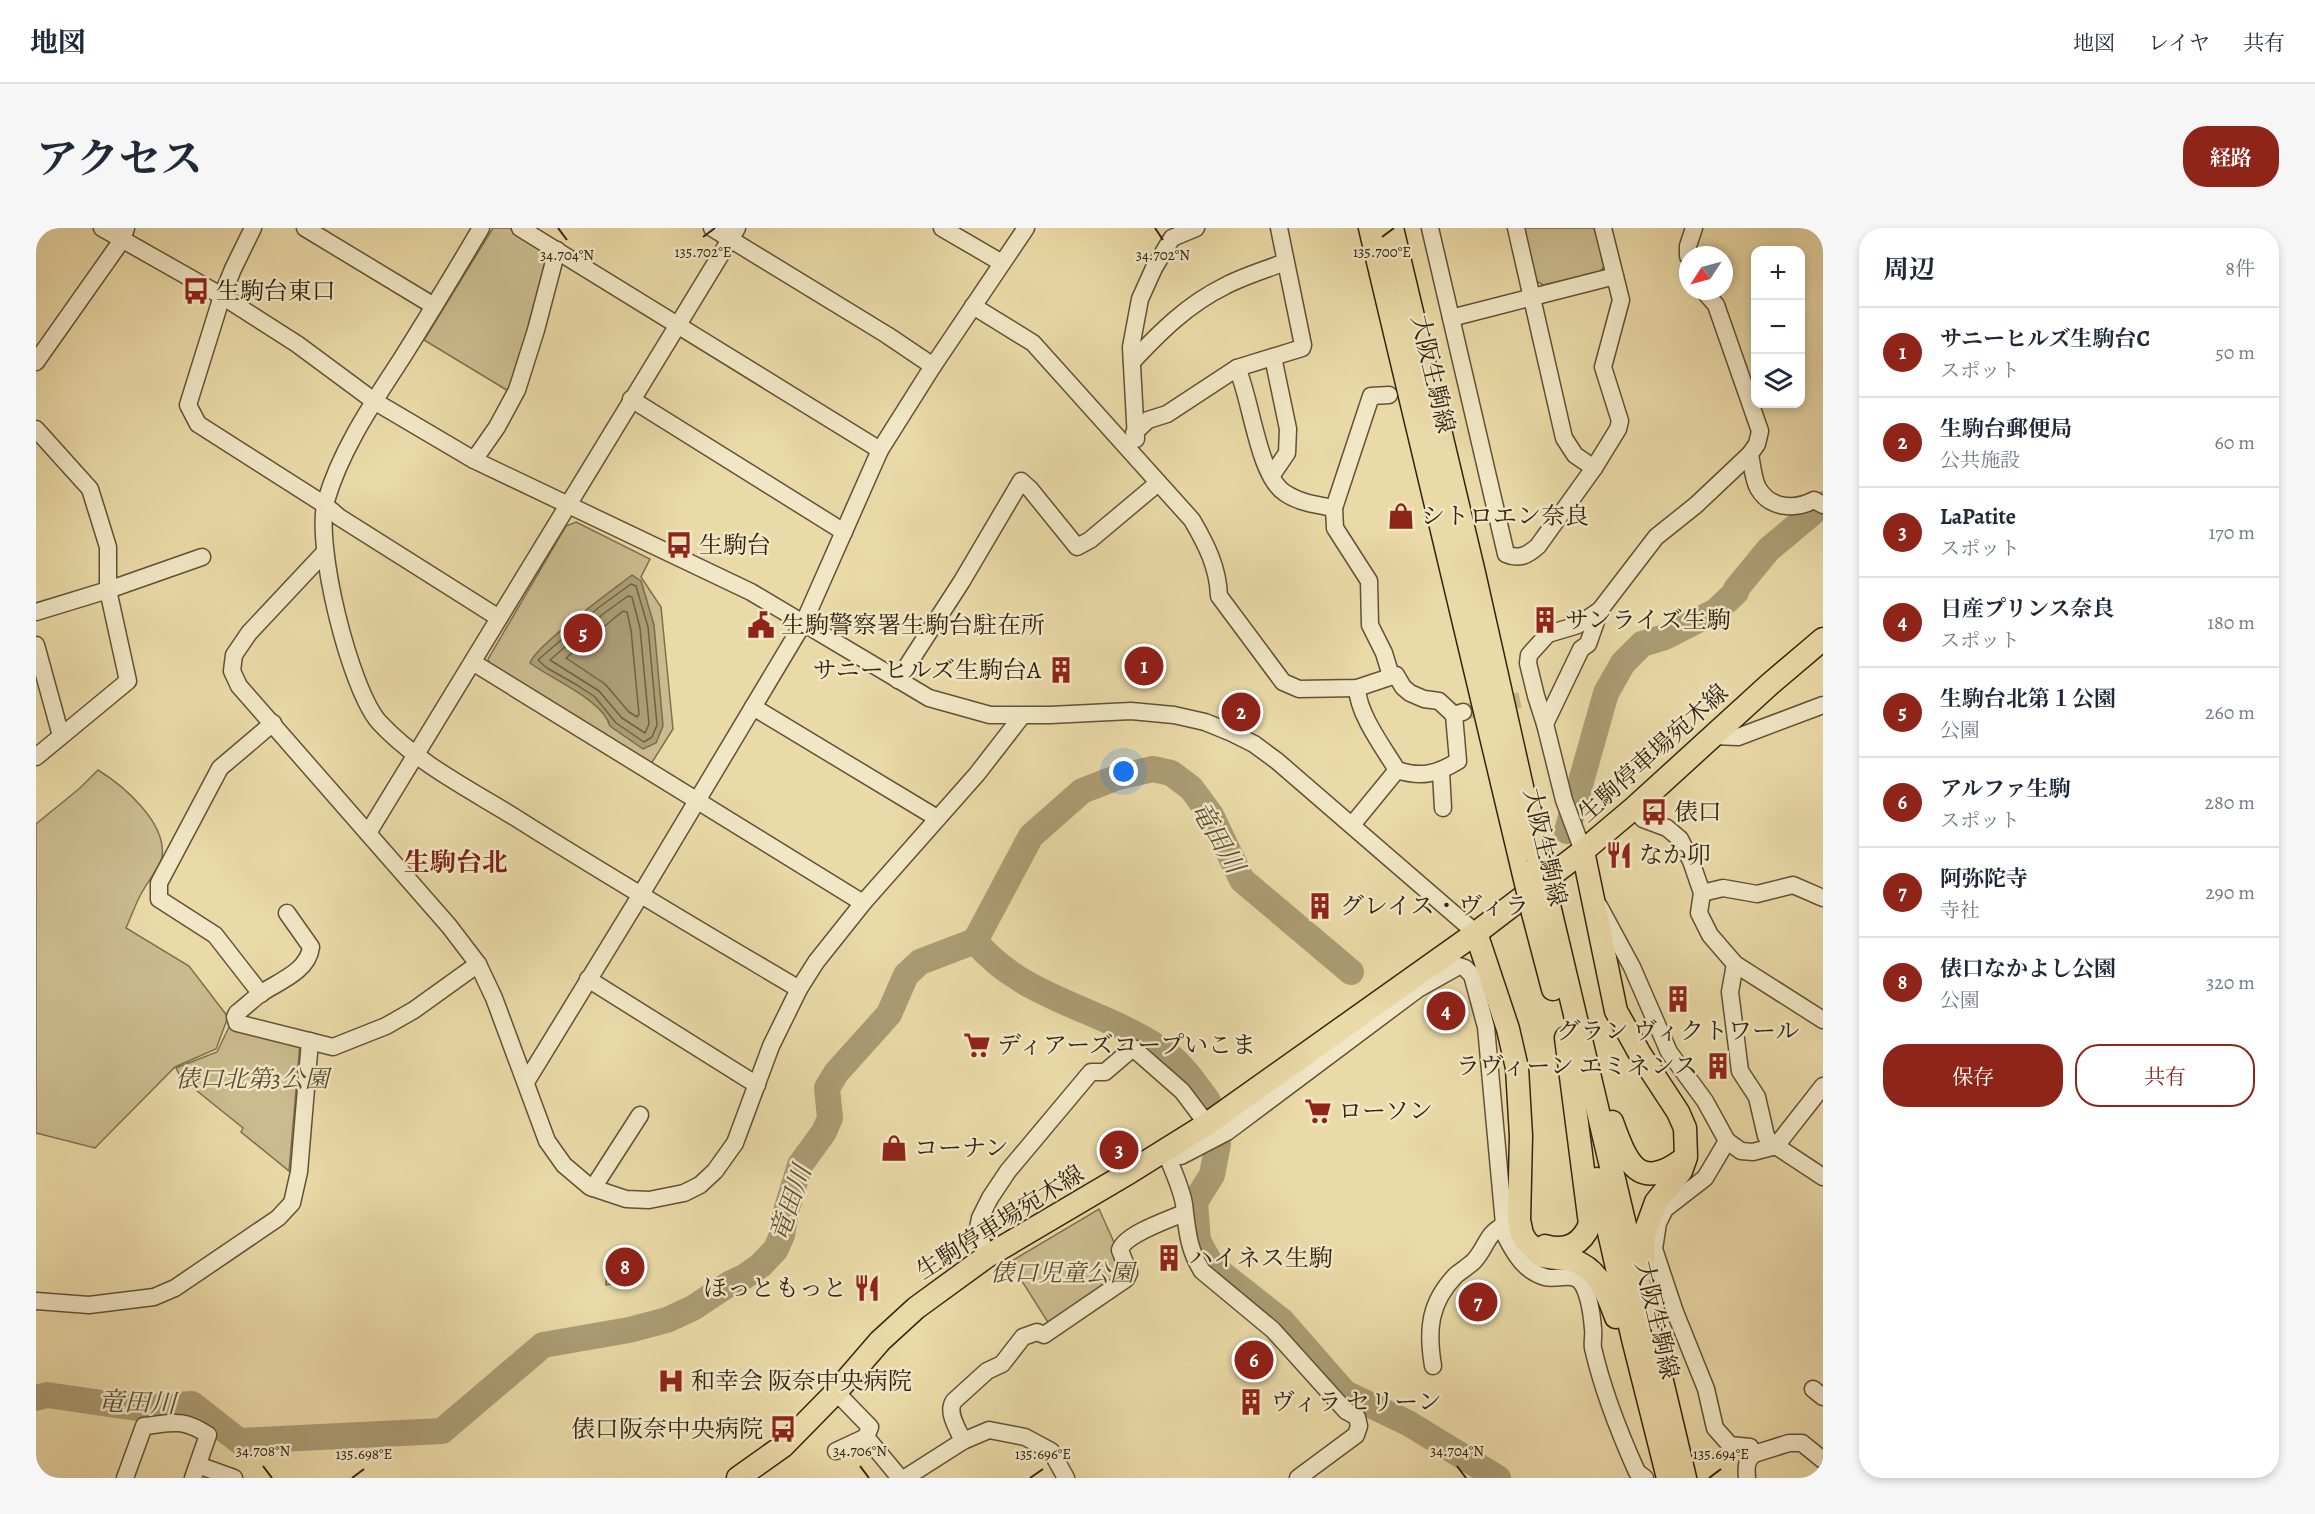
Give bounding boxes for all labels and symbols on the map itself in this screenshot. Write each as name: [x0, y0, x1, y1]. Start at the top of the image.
text: 135.702°E: [674, 242, 732, 262]
text: 135.700°E: [1353, 242, 1411, 262]
text: 34.704°N: [540, 245, 594, 265]
text: 34.702°N: [1136, 245, 1190, 265]
north arrow: [1679, 246, 1733, 300]
place label: 生駒台東口: [216, 275, 336, 307]
bus stop icon: 生駒台東口: [181, 276, 211, 306]
street label: 大阪生駒線: [1404, 312, 1462, 436]
place label: シトロエン奈良: [1421, 500, 1589, 532]
shop icon: シトロエン奈良: [1386, 501, 1416, 531]
place label: 生駒台: [699, 529, 771, 561]
bus stop icon: 生駒台: [664, 530, 694, 560]
place label: サンライズ生駒: [1565, 604, 1731, 636]
building icon: サンライズ生駒: [1530, 605, 1560, 635]
place label: 生駒警察署生駒台駐在所: [781, 609, 1045, 641]
pin: 5: [564, 610, 602, 656]
public building icon: 生駒警察署生駒台駐在所: [746, 610, 776, 640]
pin: 1: [1124, 644, 1164, 688]
place label: サニーヒルズ生駒台A: [813, 654, 1042, 686]
building icon: サニーヒルズ生駒台A: [1046, 655, 1076, 685]
street label: 生駒停車場宛木線: [1571, 677, 1735, 829]
pin: 2: [1222, 690, 1260, 734]
your location: [1109, 757, 1138, 786]
street label: 大阪生駒線: [1516, 785, 1574, 909]
water label: 竜田川: [1183, 795, 1254, 882]
place label: 俵口: [1674, 796, 1722, 828]
bus stop icon: 俵口: [1639, 797, 1669, 827]
place label: なか卯: [1639, 839, 1711, 871]
restaurant icon: なか卯: [1604, 840, 1634, 870]
district label: 生駒台北: [404, 845, 508, 880]
place label: グレイス・ヴィラ: [1340, 890, 1529, 922]
building icon: グレイス・ヴィラ: [1305, 891, 1335, 921]
building icon: グラン ヴィクトワール: [1663, 984, 1693, 1014]
pin: 4: [1426, 988, 1466, 1034]
place label: グラン ヴィクトワール: [1557, 1015, 1799, 1047]
place label: ディアーズコープいこま: [997, 1029, 1256, 1061]
supermarket icon: ディアーズコープいこま: [962, 1030, 992, 1060]
place label: ラヴィーン エミネンス: [1456, 1050, 1698, 1082]
building icon: ラヴィーン エミネンス: [1703, 1051, 1733, 1081]
park label: 俵口北第3公園: [175, 1063, 333, 1095]
place label: ローソン: [1338, 1095, 1433, 1127]
supermarket icon: ローソン: [1303, 1096, 1333, 1126]
pin: 3: [1100, 1128, 1138, 1172]
place label: コーナン: [914, 1132, 1009, 1164]
shop icon: コーナン: [879, 1133, 909, 1163]
water label: 竜田川: [761, 1158, 821, 1246]
street label: 生駒停車場宛木線: [910, 1158, 1090, 1286]
place label: ハイネス生駒: [1189, 1242, 1333, 1274]
building icon: ハイネス生駒: [1154, 1243, 1184, 1273]
pin: 8: [606, 1244, 644, 1290]
park label: 俵口児童公園: [990, 1257, 1138, 1289]
street label: 大阪生駒線: [1628, 1258, 1686, 1382]
place label: ほっともっと: [703, 1272, 847, 1304]
restaurant icon: ほっともっと: [852, 1273, 882, 1303]
pin: 7: [1458, 1280, 1498, 1324]
pin: 6: [1234, 1338, 1274, 1382]
place label: 和幸会 阪奈中央病院: [691, 1365, 912, 1397]
hospital icon: 和幸会 阪奈中央病院: [656, 1366, 686, 1396]
water label: 竜田川: [97, 1384, 180, 1421]
place label: ヴィラ セリーン: [1271, 1386, 1442, 1418]
building icon: ヴィラ セリーン: [1236, 1387, 1266, 1417]
place label: 俵口阪奈中央病院: [571, 1413, 763, 1445]
bus stop icon: 俵口阪奈中央病院: [768, 1414, 798, 1444]
text: 34.708°N: [236, 1441, 290, 1461]
text: 34.706°N: [833, 1441, 887, 1461]
text: 34.704°N: [1430, 1441, 1484, 1461]
text: 135.698°E: [336, 1444, 392, 1464]
text: 135.696°E: [1015, 1444, 1071, 1464]
text: 135.694°E: [1693, 1444, 1749, 1464]

